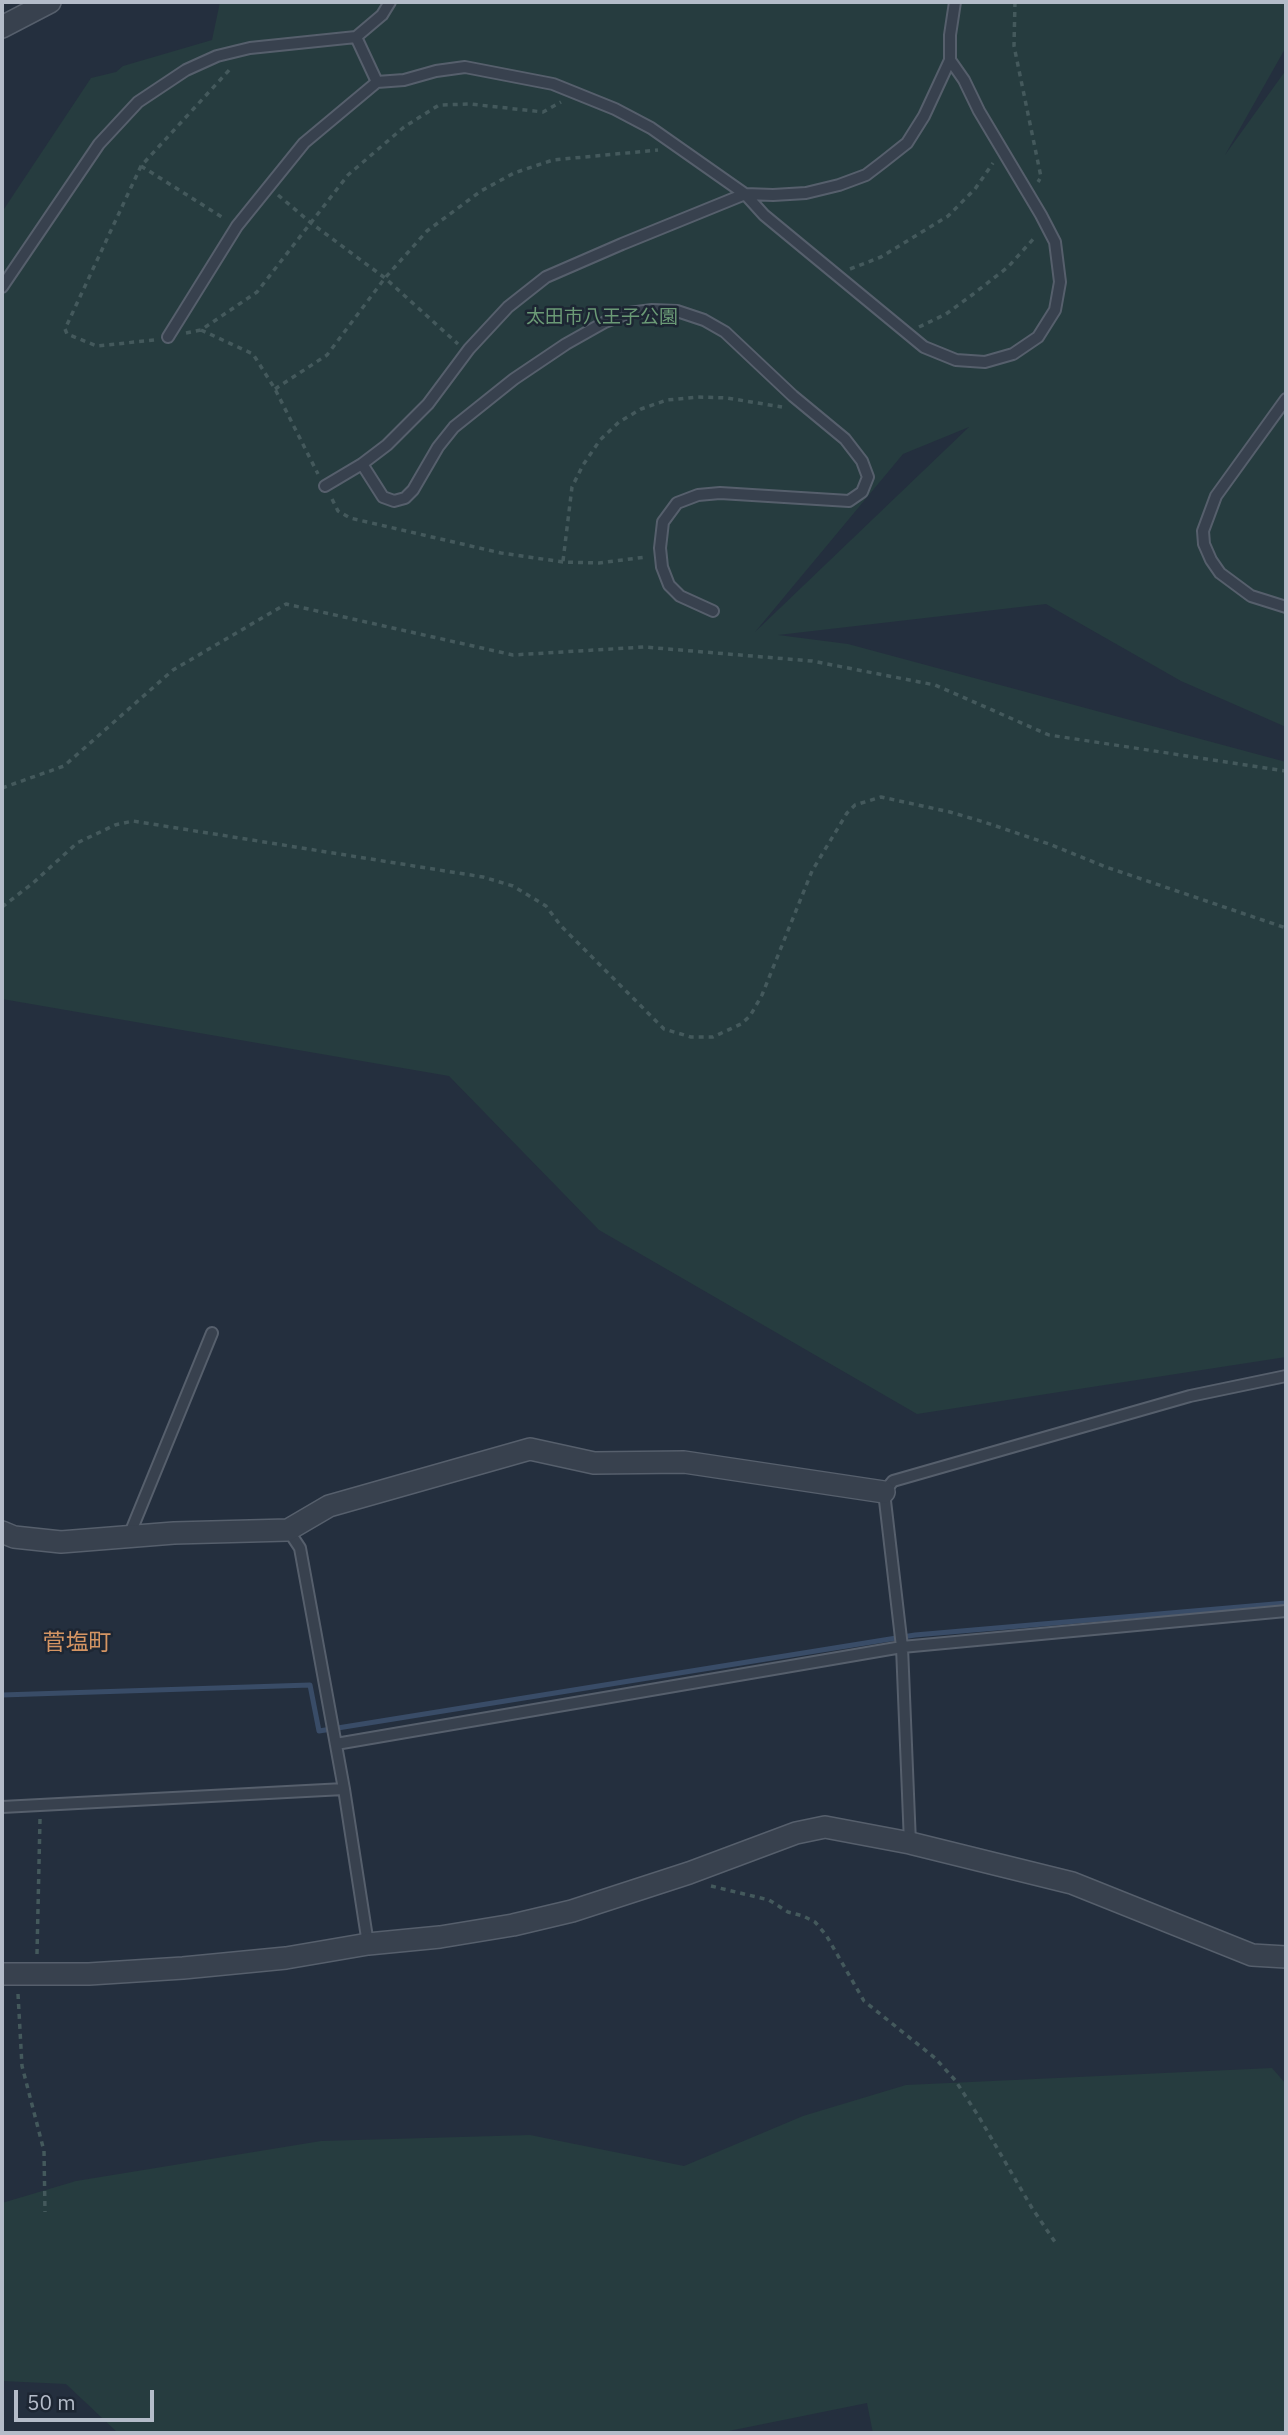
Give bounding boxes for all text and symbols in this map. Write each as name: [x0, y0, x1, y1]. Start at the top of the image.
park label: 太田市八王子公園: [526, 307, 678, 329]
district label: 菅塩町: [43, 1629, 111, 1657]
scale bar: [18, 2376, 158, 2420]
text: 50 m: [27, 2388, 76, 2416]

